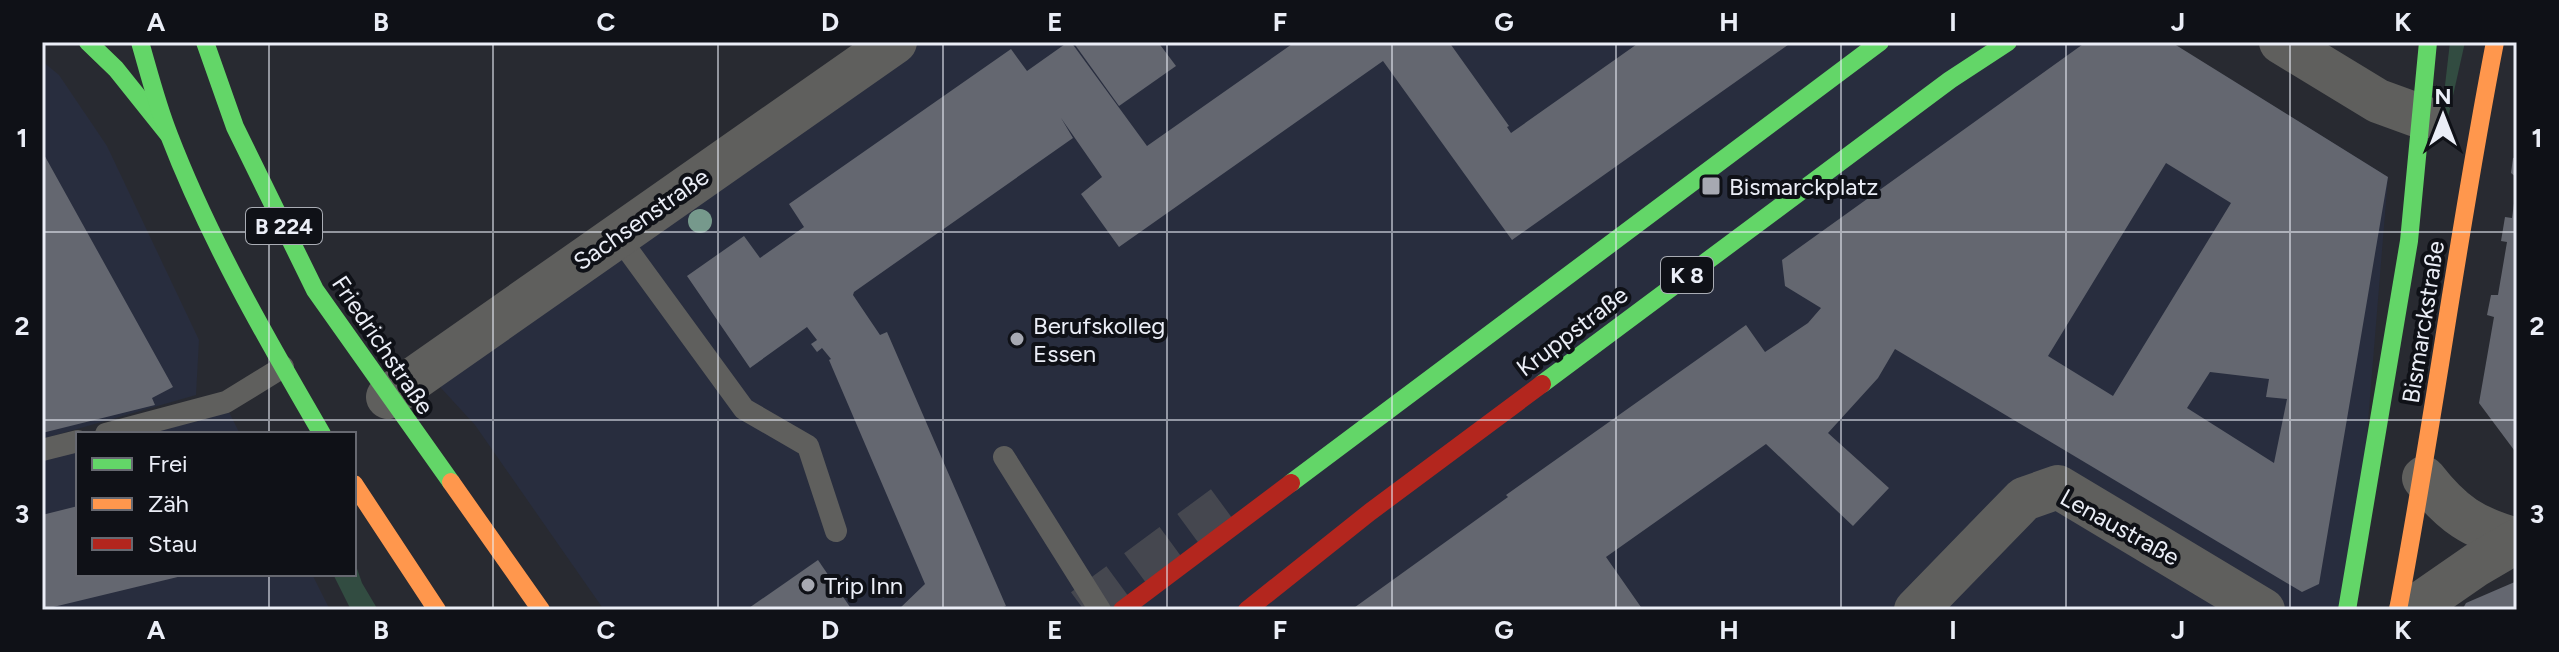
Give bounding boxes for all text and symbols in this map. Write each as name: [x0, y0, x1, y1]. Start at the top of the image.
text: A: [147, 6, 166, 38]
text: B: [373, 6, 389, 38]
text: C: [597, 6, 616, 38]
text: D: [821, 6, 839, 38]
text: E: [1047, 6, 1063, 38]
text: F: [1273, 6, 1287, 38]
text: G: [1494, 6, 1514, 38]
text: H: [1719, 6, 1739, 38]
text: I: [1949, 6, 1957, 38]
text: J: [2171, 6, 2185, 38]
text: K: [2394, 6, 2412, 38]
north arrow: [2403, 76, 2483, 156]
text: N: [2434, 83, 2452, 110]
text: 1: [17, 122, 27, 154]
text: 1: [2532, 122, 2542, 154]
street label: Sachsenstraße: [568, 162, 714, 276]
place label: Bismarckplatz: [1729, 172, 1878, 201]
marker: Bismarckplatz: [1700, 175, 1722, 197]
road number: B 224: [246, 208, 322, 244]
street label: Bismarckstraße: [2396, 239, 2450, 405]
road number: K 8: [1661, 257, 1713, 293]
street label: Friedrichstraße: [326, 270, 440, 420]
street label: Kruppstraße: [1511, 280, 1633, 382]
text: 2: [14, 310, 30, 342]
text: 2: [2529, 310, 2545, 342]
place label: Berufskolleg Essen: [1033, 311, 1165, 368]
marker: Berufskolleg Essen: [1008, 330, 1026, 348]
legend: [76, 432, 356, 576]
text: Frei: [148, 449, 188, 478]
street label: Lenaustraße: [2055, 482, 2185, 572]
text: Zäh: [148, 489, 189, 518]
text: 3: [15, 498, 29, 530]
text: 3: [2530, 498, 2544, 530]
text: Stau: [148, 529, 197, 558]
place label: Trip Inn: [824, 571, 903, 600]
marker: Trip Inn: [799, 576, 817, 594]
text: A: [147, 614, 166, 646]
text: B: [373, 614, 389, 646]
text: C: [597, 614, 616, 646]
text: D: [821, 614, 839, 646]
text: E: [1047, 614, 1063, 646]
text: F: [1273, 614, 1287, 646]
text: G: [1494, 614, 1514, 646]
text: H: [1719, 614, 1739, 646]
text: I: [1949, 614, 1957, 646]
text: J: [2171, 614, 2185, 646]
text: K: [2394, 614, 2412, 646]

